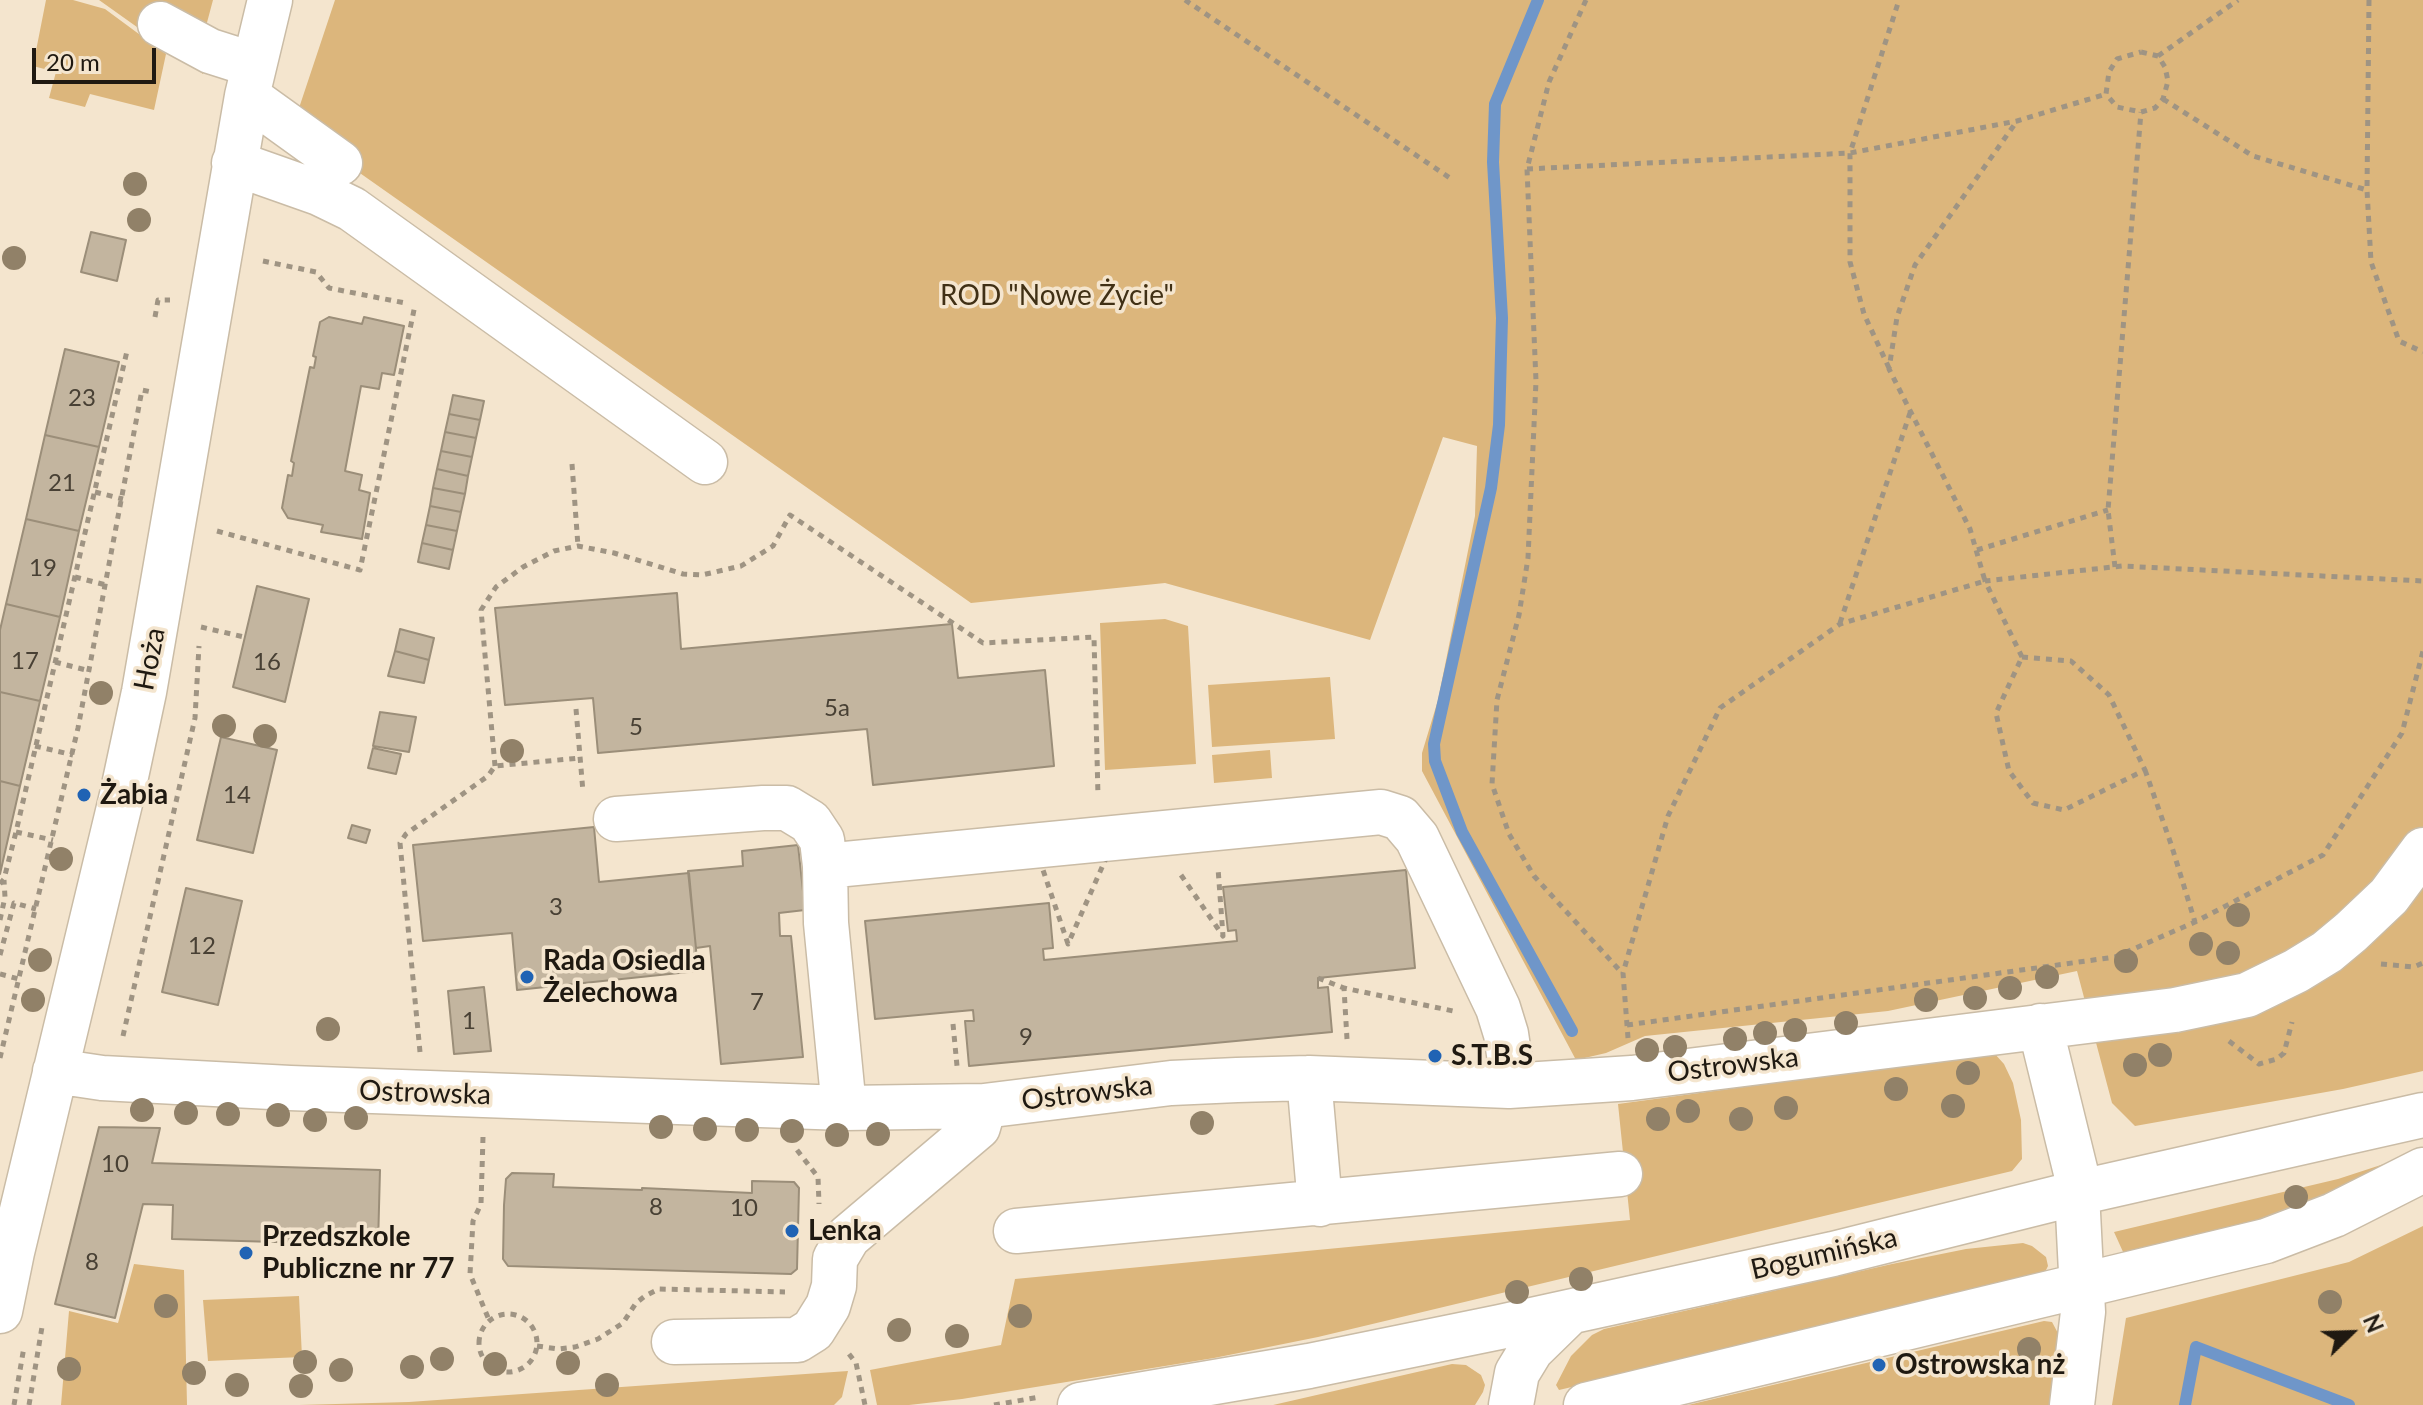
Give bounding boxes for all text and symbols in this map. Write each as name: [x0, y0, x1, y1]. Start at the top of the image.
scale bar: [36, 32, 160, 82]
text: 20 m: [46, 47, 100, 76]
park label: ROD "Nowe Życie": [940, 279, 1174, 313]
house number: 23: [68, 384, 96, 412]
house number: 21: [48, 469, 76, 497]
house number: 19: [29, 554, 57, 582]
street label: Hoża: [127, 625, 173, 693]
house number: 17: [11, 647, 39, 675]
house number: 16: [253, 648, 281, 676]
house number: 5a: [824, 694, 850, 722]
house number: 5: [629, 713, 643, 741]
place label: Żabia: [100, 778, 168, 812]
house number: 14: [223, 781, 251, 809]
marker: Żabia: [75, 786, 93, 804]
house number: 3: [549, 893, 563, 921]
house number: 12: [188, 932, 216, 960]
place label: Rada Osiedla Żelechowa: [543, 944, 706, 1010]
marker: Rada Osiedla Żelechowa: [518, 968, 536, 986]
house number: 7: [750, 988, 764, 1016]
house number: 1: [462, 1007, 476, 1035]
house number: 9: [1019, 1023, 1033, 1051]
place label: S.T.B.S: [1451, 1039, 1533, 1073]
street label: Ostrowska: [1666, 1040, 1800, 1090]
marker: S.T.B.S: [1426, 1047, 1444, 1065]
street label: Ostrowska: [1020, 1068, 1154, 1118]
street label: Ostrowska: [359, 1074, 491, 1112]
house number: 10: [101, 1150, 129, 1178]
house number: 8: [649, 1193, 663, 1221]
house number: 10: [730, 1194, 758, 1222]
place label: Lenka: [808, 1214, 882, 1248]
place label: Przedszkole Publiczne nr 77: [262, 1220, 454, 1286]
street label: Bogumińska: [1747, 1221, 1901, 1287]
marker: Lenka: [783, 1222, 801, 1240]
marker: Przedszkole Publiczne nr 77: [237, 1244, 255, 1262]
house number: 8: [85, 1248, 99, 1276]
north arrow: [2311, 1293, 2391, 1373]
text: N: [2358, 1310, 2389, 1336]
place label: Ostrowska nż: [1895, 1348, 2065, 1382]
marker: Ostrowska nż: [1870, 1356, 1888, 1374]

